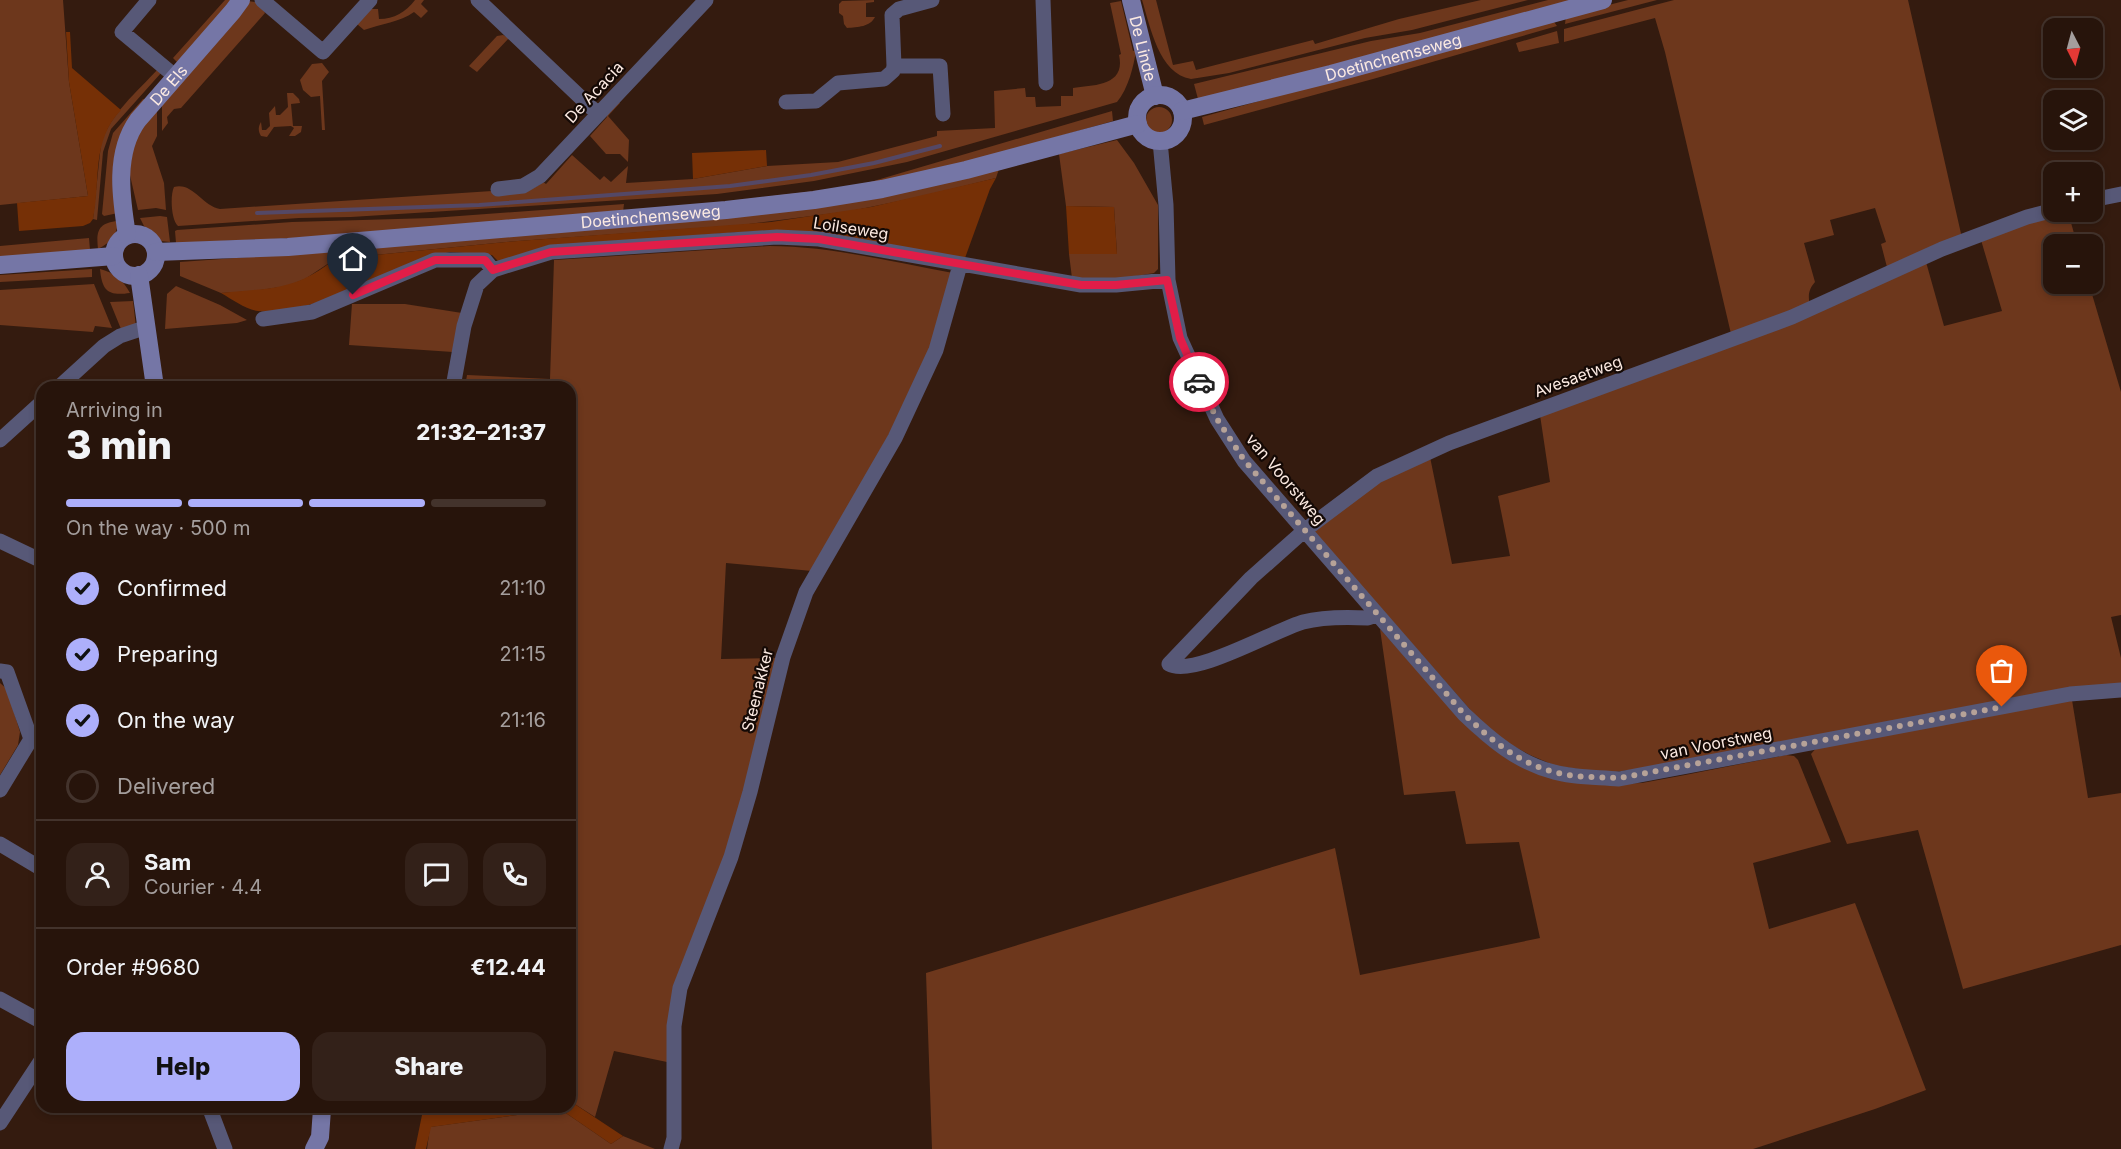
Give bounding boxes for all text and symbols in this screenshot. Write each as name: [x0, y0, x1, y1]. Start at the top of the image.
street label: De Linde: [1125, 14, 1161, 83]
north arrow: [2043, 18, 2103, 78]
map controls: [2043, 18, 2103, 294]
street label: Doetinchemseweg: [1323, 29, 1464, 85]
street label: De Acacia: [561, 57, 627, 127]
street label: De Els: [145, 61, 192, 109]
button: layers: [2043, 90, 2103, 150]
button: +: [2043, 162, 2103, 222]
street label: Doetinchemseweg: [580, 200, 721, 232]
street label: Loilseweg: [812, 212, 890, 244]
pin: [327, 233, 378, 295]
button: −: [2043, 234, 2103, 294]
icon: home: [336, 242, 369, 275]
street label: Avesaetweg: [1531, 351, 1625, 401]
courier: [1169, 352, 1229, 412]
icon: car: [1183, 366, 1216, 399]
text: Arriving in: [66, 398, 163, 422]
text: 21:32–21:37: [416, 419, 546, 445]
text: 3 min: [66, 421, 172, 468]
street label: van Voorstweg: [1242, 429, 1330, 529]
text: On the way · 500 m: [66, 516, 250, 540]
icon: check: [66, 572, 99, 605]
text: Confirmed: [117, 575, 227, 601]
text: 21:10: [499, 576, 546, 600]
icon: check: [66, 638, 99, 671]
text: Preparing: [117, 641, 218, 667]
text: 21:15: [500, 642, 546, 666]
pin: [1976, 645, 2027, 707]
street label: Steenakker: [737, 646, 777, 734]
icon: bag: [1985, 654, 2018, 687]
icon: check: [66, 704, 99, 737]
text: On the way: [117, 707, 235, 733]
text: 21:16: [499, 708, 546, 732]
street label: van Voorstweg: [1659, 722, 1773, 764]
text: Delivered: [117, 773, 215, 799]
button: person: [66, 843, 129, 906]
button: chat: [405, 843, 468, 906]
button: phone: [483, 843, 546, 906]
text: Sam: [144, 849, 191, 875]
text: Courier · 4.4: [144, 875, 262, 899]
text: Order #9680: [66, 954, 200, 980]
text: €12.44: [470, 954, 546, 980]
button: Help: [66, 1032, 300, 1101]
button: Share: [312, 1032, 546, 1101]

